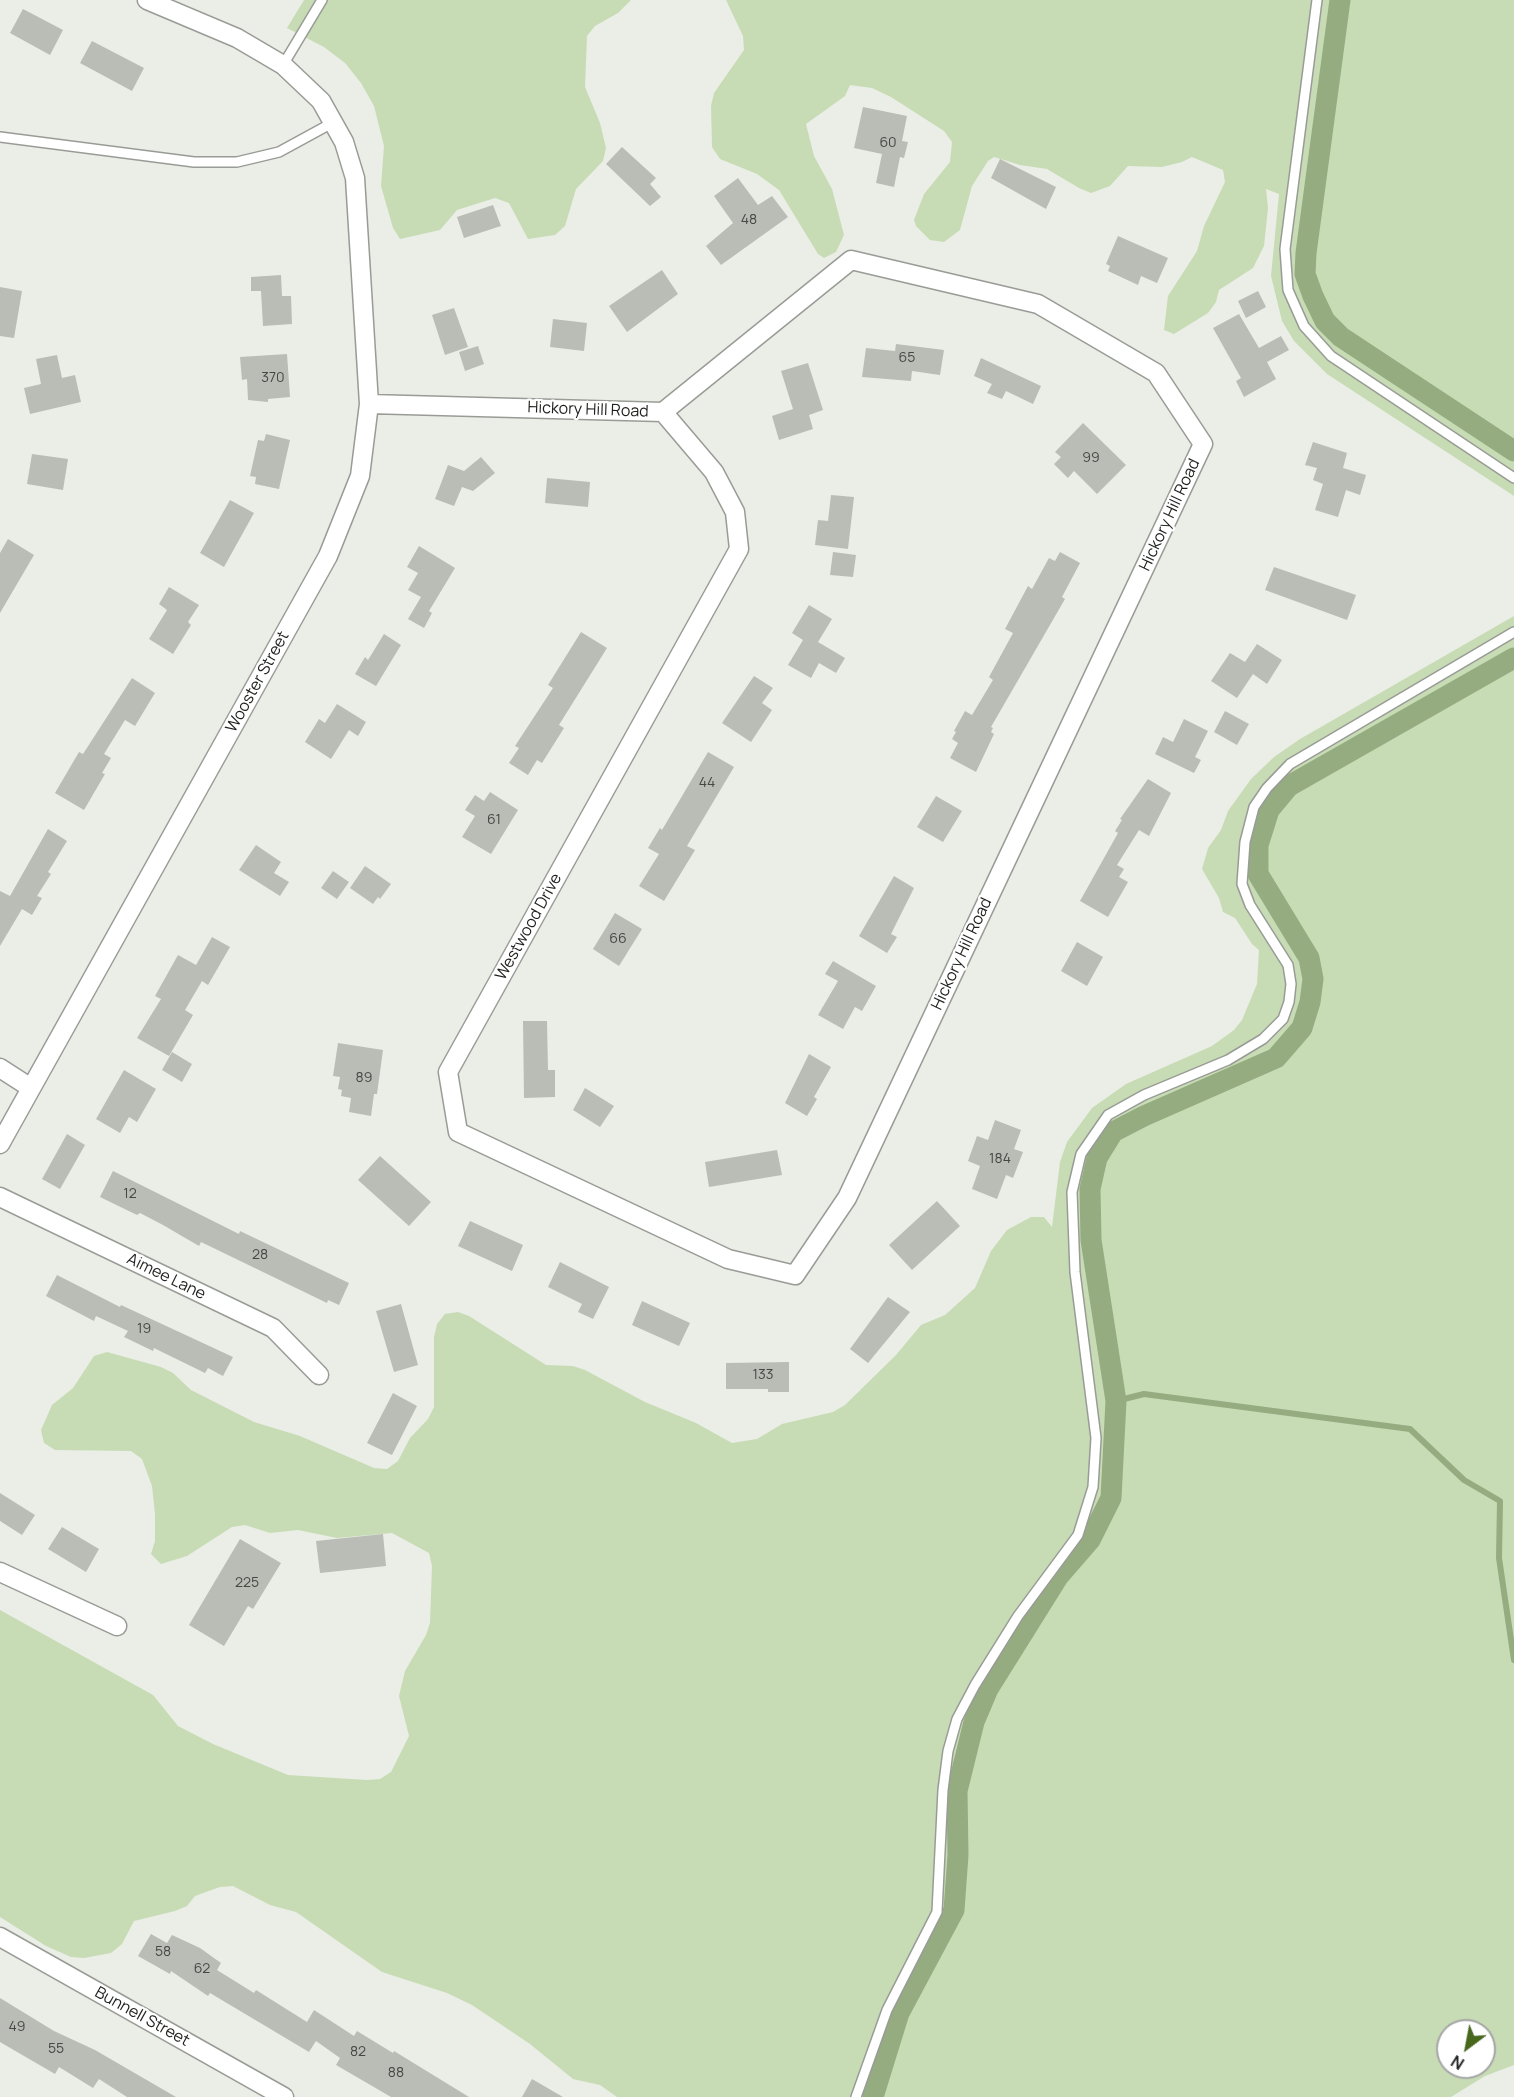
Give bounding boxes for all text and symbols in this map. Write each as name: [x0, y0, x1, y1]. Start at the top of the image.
house number: 60: [879, 135, 897, 151]
house number: 48: [741, 212, 757, 228]
house number: 65: [899, 350, 915, 366]
house number: 370: [261, 370, 285, 386]
street label: Hickory Hill Road: [527, 398, 649, 422]
house number: 99: [1082, 450, 1100, 466]
street label: Hickory Hill Road: [1136, 456, 1204, 574]
street label: Wooster Street: [222, 628, 294, 736]
house number: 44: [699, 775, 715, 791]
house number: 61: [487, 812, 501, 828]
street label: Westwood Drive: [492, 870, 566, 984]
street label: Hickory Hill Road: [928, 895, 996, 1013]
house number: 66: [609, 931, 627, 947]
house number: 89: [356, 1070, 372, 1086]
house number: 184: [989, 1151, 1011, 1167]
house number: 12: [123, 1186, 137, 1202]
house number: 28: [252, 1247, 268, 1263]
street label: Aimee Lane: [124, 1250, 208, 1304]
house number: 19: [137, 1321, 151, 1337]
house number: 133: [753, 1367, 773, 1383]
house number: 225: [235, 1575, 259, 1591]
house number: 58: [155, 1944, 171, 1960]
house number: 62: [194, 1961, 210, 1977]
street label: Bunnell Street: [91, 1983, 193, 2051]
house number: 49: [9, 2019, 25, 2035]
north arrow: [1436, 2019, 1496, 2079]
house number: 55: [48, 2041, 64, 2057]
house number: 82: [350, 2044, 366, 2060]
text: N: [1447, 2050, 1468, 2075]
house number: 88: [388, 2065, 404, 2081]

